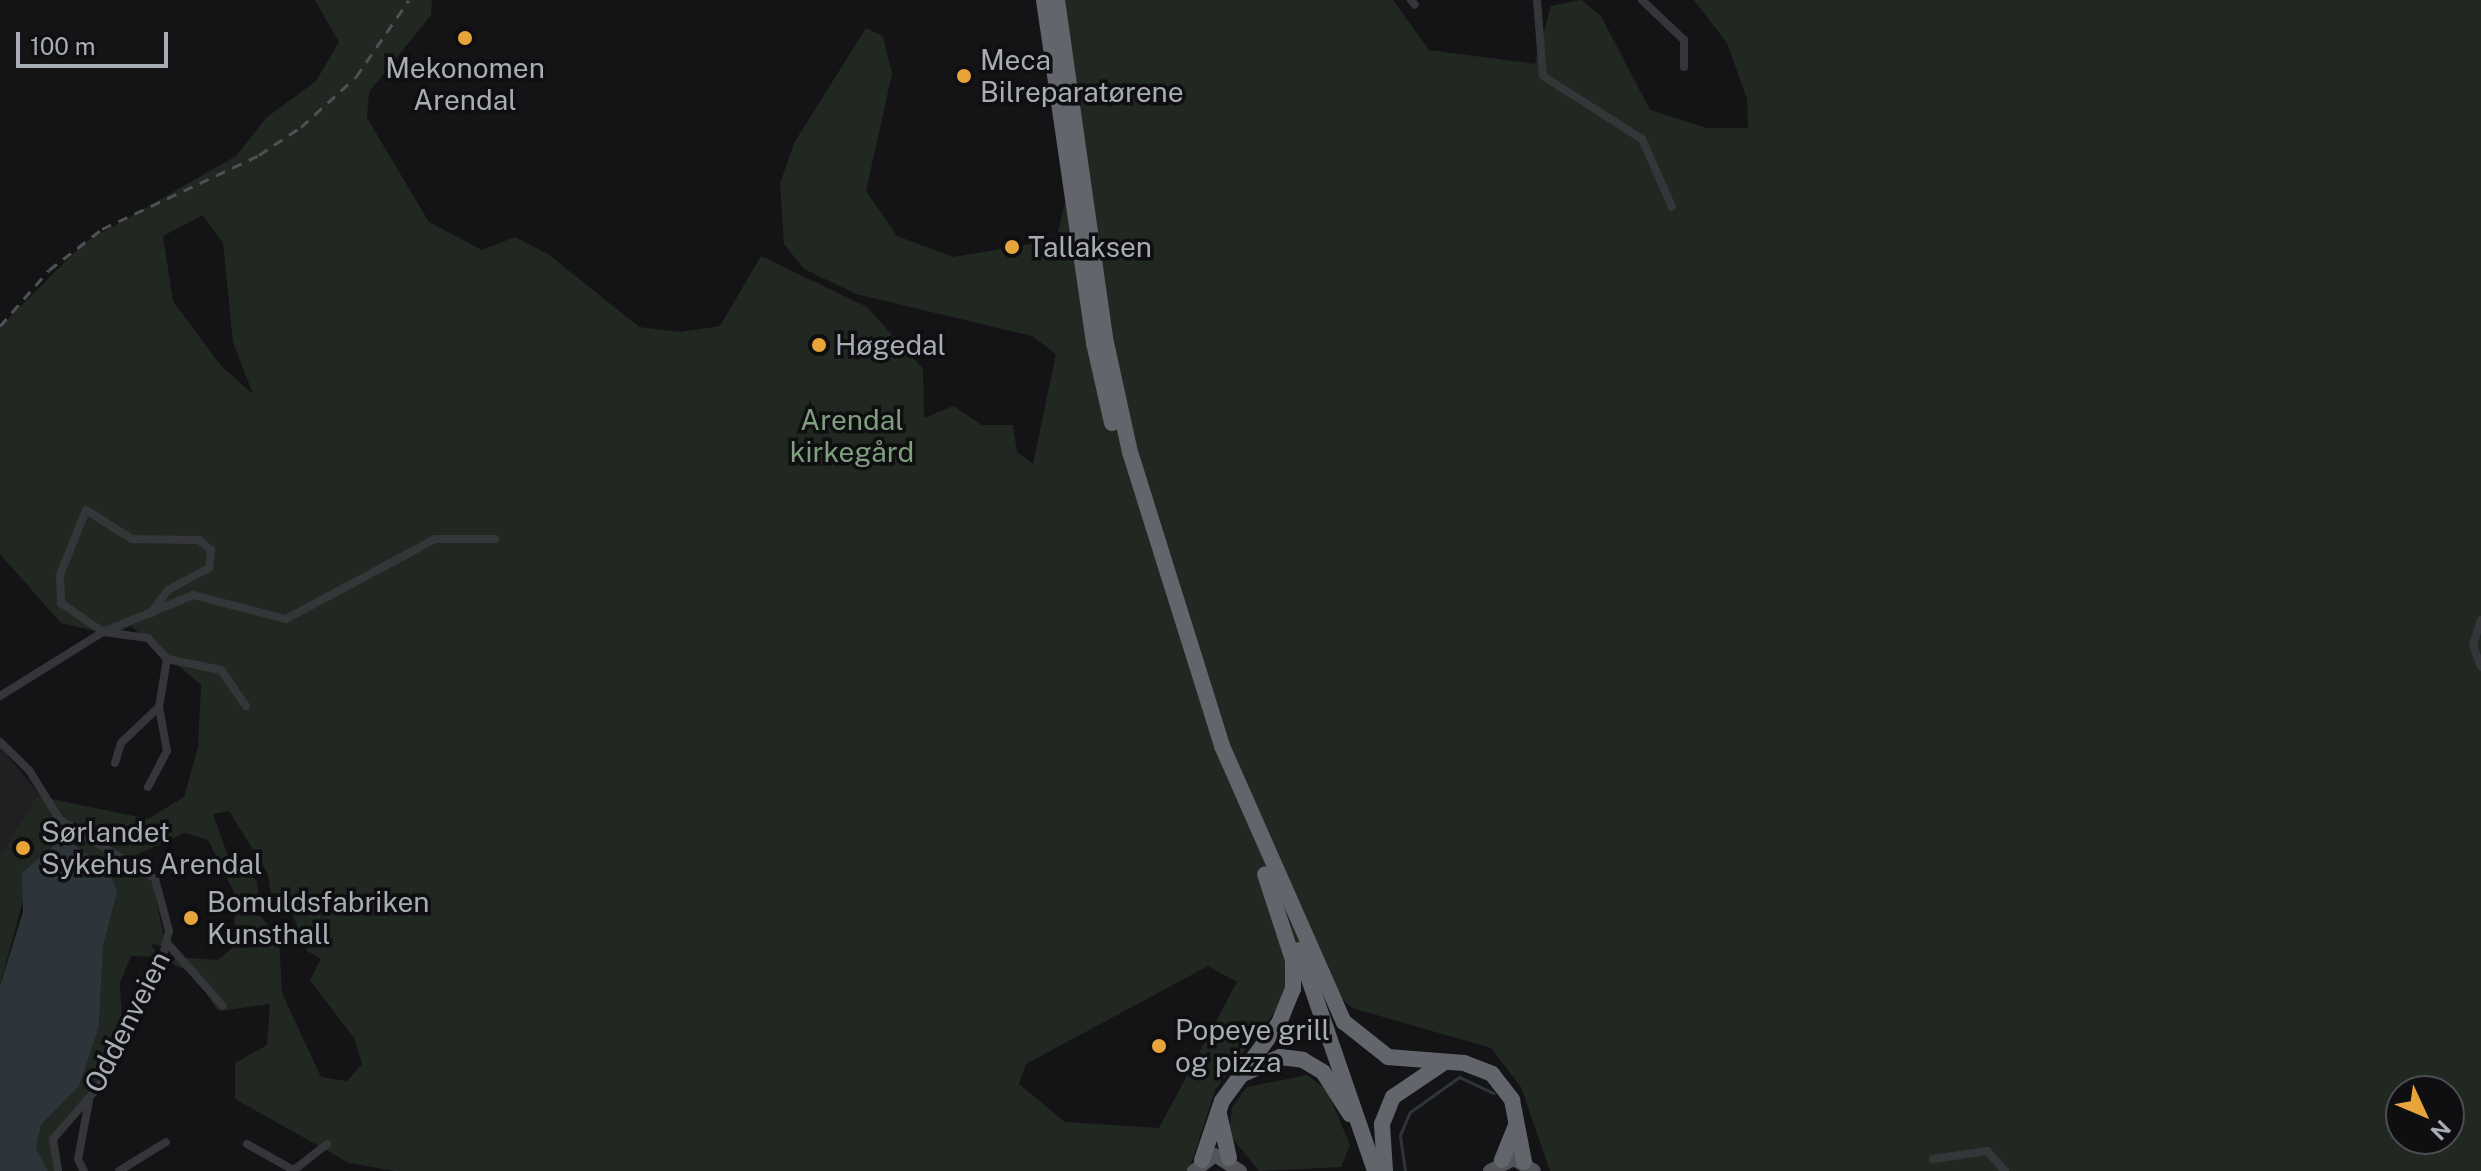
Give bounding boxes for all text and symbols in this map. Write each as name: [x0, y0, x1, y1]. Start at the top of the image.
scale bar: [20, 16, 172, 66]
marker: Mekonomen Arendal: [456, 29, 474, 47]
text: 100 m: [30, 32, 96, 60]
place label: Meca Bilreparatørene: [980, 43, 1184, 109]
place label: Mekonomen Arendal: [385, 51, 545, 117]
marker: Meca Bilreparatørene: [955, 67, 973, 85]
place label: Tallaksen: [1028, 230, 1152, 264]
marker: Tallaksen: [1003, 238, 1021, 256]
place label: Høgedal: [835, 328, 946, 362]
marker: Høgedal: [810, 336, 828, 354]
park label: Arendal kirkegård: [790, 403, 914, 469]
place label: Sørlandet Sykehus Arendal: [41, 815, 263, 881]
marker: Sørlandet Sykehus Arendal: [12, 837, 34, 859]
place label: Bomuldsfabriken Kunsthall: [207, 885, 430, 951]
marker: Bomuldsfabriken Kunsthall: [182, 909, 200, 927]
street label: Oddenveien: [77, 946, 177, 1098]
place label: Popeye grill og pizza: [1175, 1013, 1330, 1079]
marker: Popeye grill og pizza: [1150, 1037, 1168, 1055]
north arrow: [2385, 1075, 2465, 1155]
text: N: [2425, 1115, 2456, 1146]

